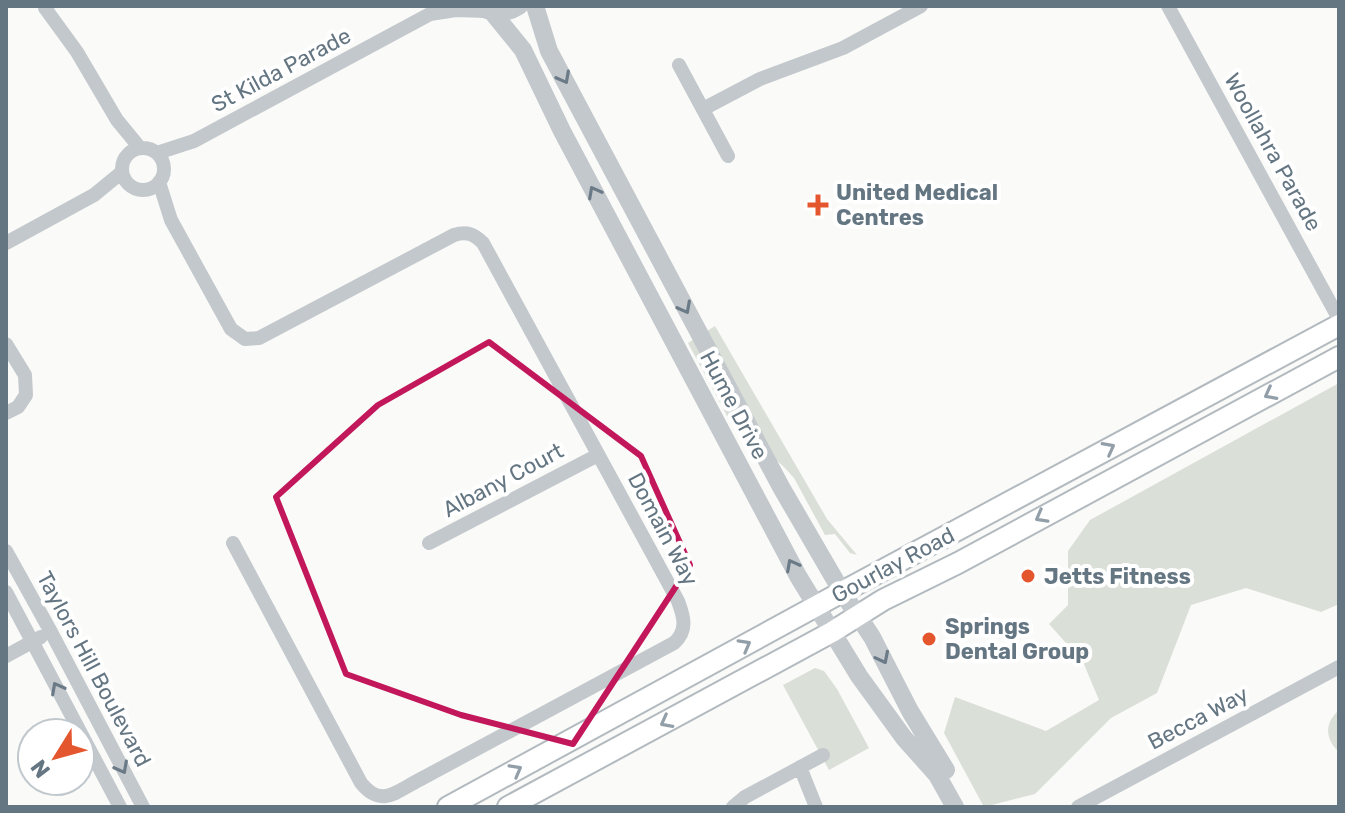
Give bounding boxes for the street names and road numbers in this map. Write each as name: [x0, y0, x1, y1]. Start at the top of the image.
street label: St Kilda Parade: [207, 22, 355, 118]
street label: Woollahra Parade: [1218, 68, 1328, 236]
street label: Hume Drive: [694, 346, 774, 464]
street label: Albany Court: [438, 437, 568, 523]
street label: Domain Way: [622, 468, 704, 590]
street label: Gourlay Road: [827, 521, 959, 609]
street label: Taylors Hill Boulevard: [31, 567, 157, 771]
street label: Becca Way: [1143, 680, 1253, 756]

